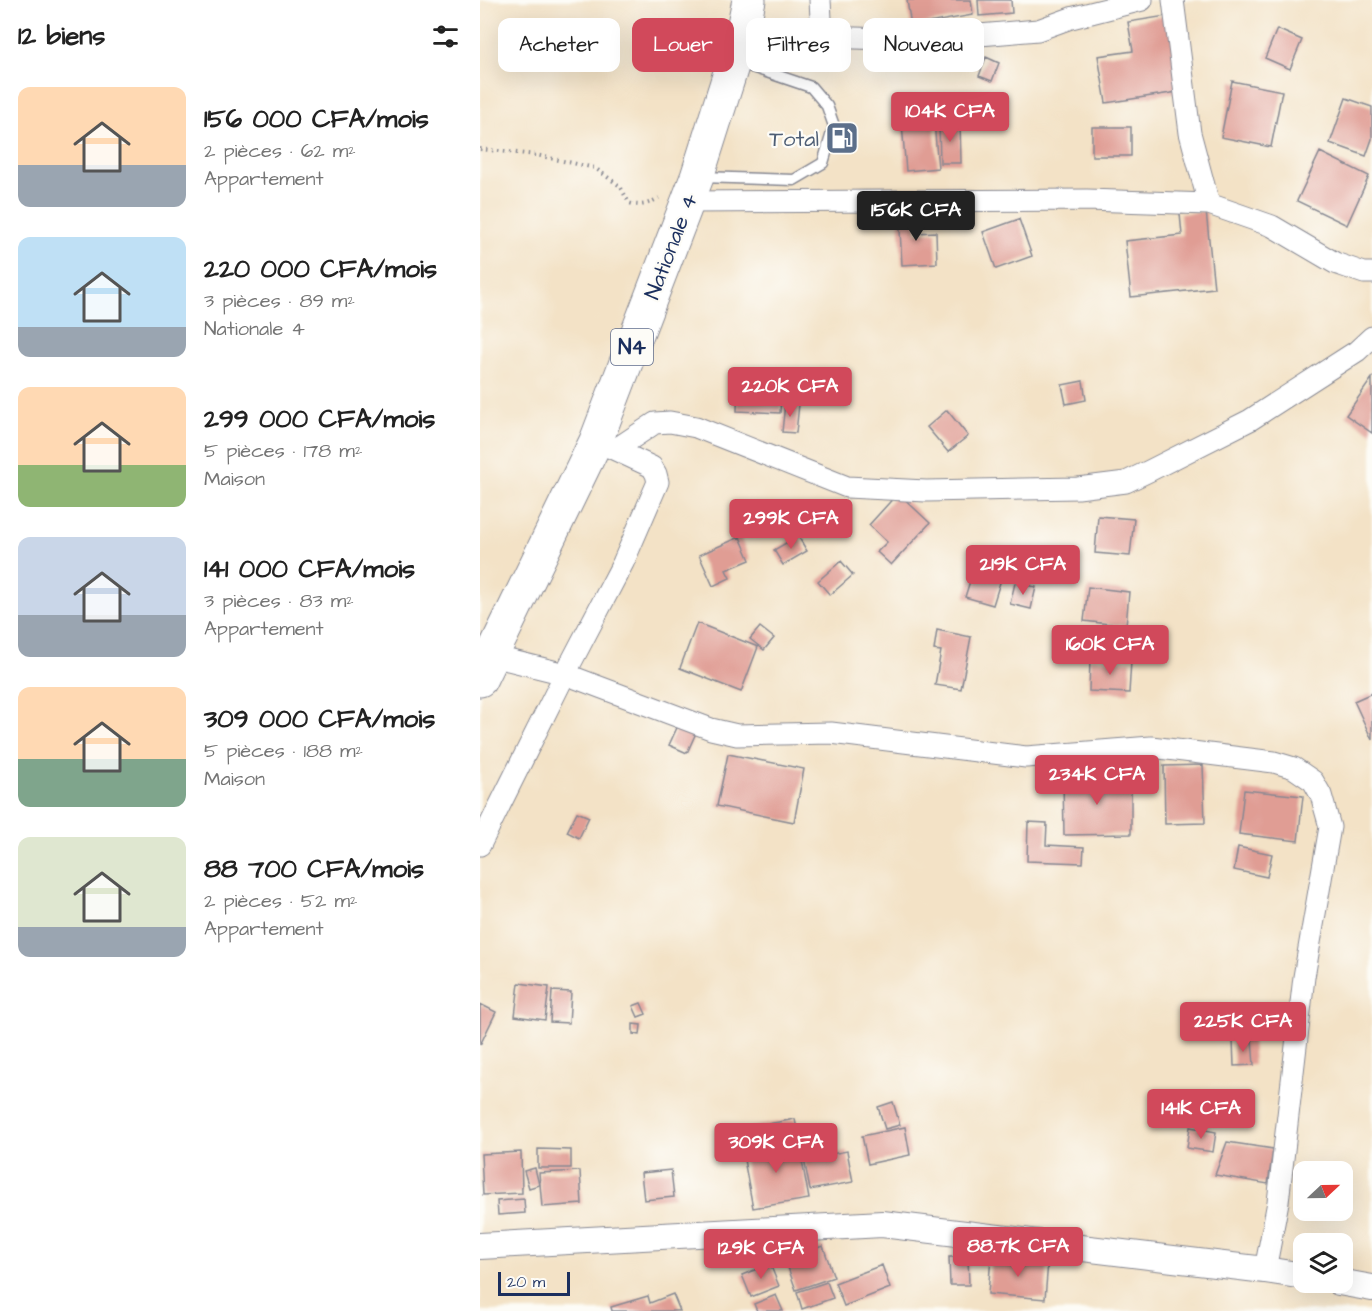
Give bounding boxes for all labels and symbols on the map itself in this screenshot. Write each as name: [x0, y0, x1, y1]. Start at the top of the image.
pin: 104K CFA: [888, 92, 1012, 143]
fuel station icon: Total: [824, 120, 860, 156]
place label: Total: [769, 124, 819, 155]
street label: Nationale 4: [637, 189, 706, 304]
pin: 156K CFA: [854, 191, 978, 242]
road number: N4: [611, 329, 653, 365]
pin: 220K CFA: [728, 367, 852, 418]
pin: 299K CFA: [729, 499, 853, 550]
pin: 219K CFA: [961, 545, 1085, 596]
pin: 160K CFA: [1048, 625, 1172, 676]
pin: 234K CFA: [1035, 755, 1159, 806]
pin: 225K CFA: [1181, 1002, 1305, 1053]
pin: 141K CFA: [1139, 1089, 1263, 1140]
pin: 309K CFA: [714, 1123, 838, 1174]
north arrow: [1293, 1161, 1353, 1221]
pin: 88.7K CFA: [949, 1227, 1087, 1278]
pin: 129K CFA: [699, 1229, 823, 1280]
scale bar: [498, 1269, 570, 1296]

